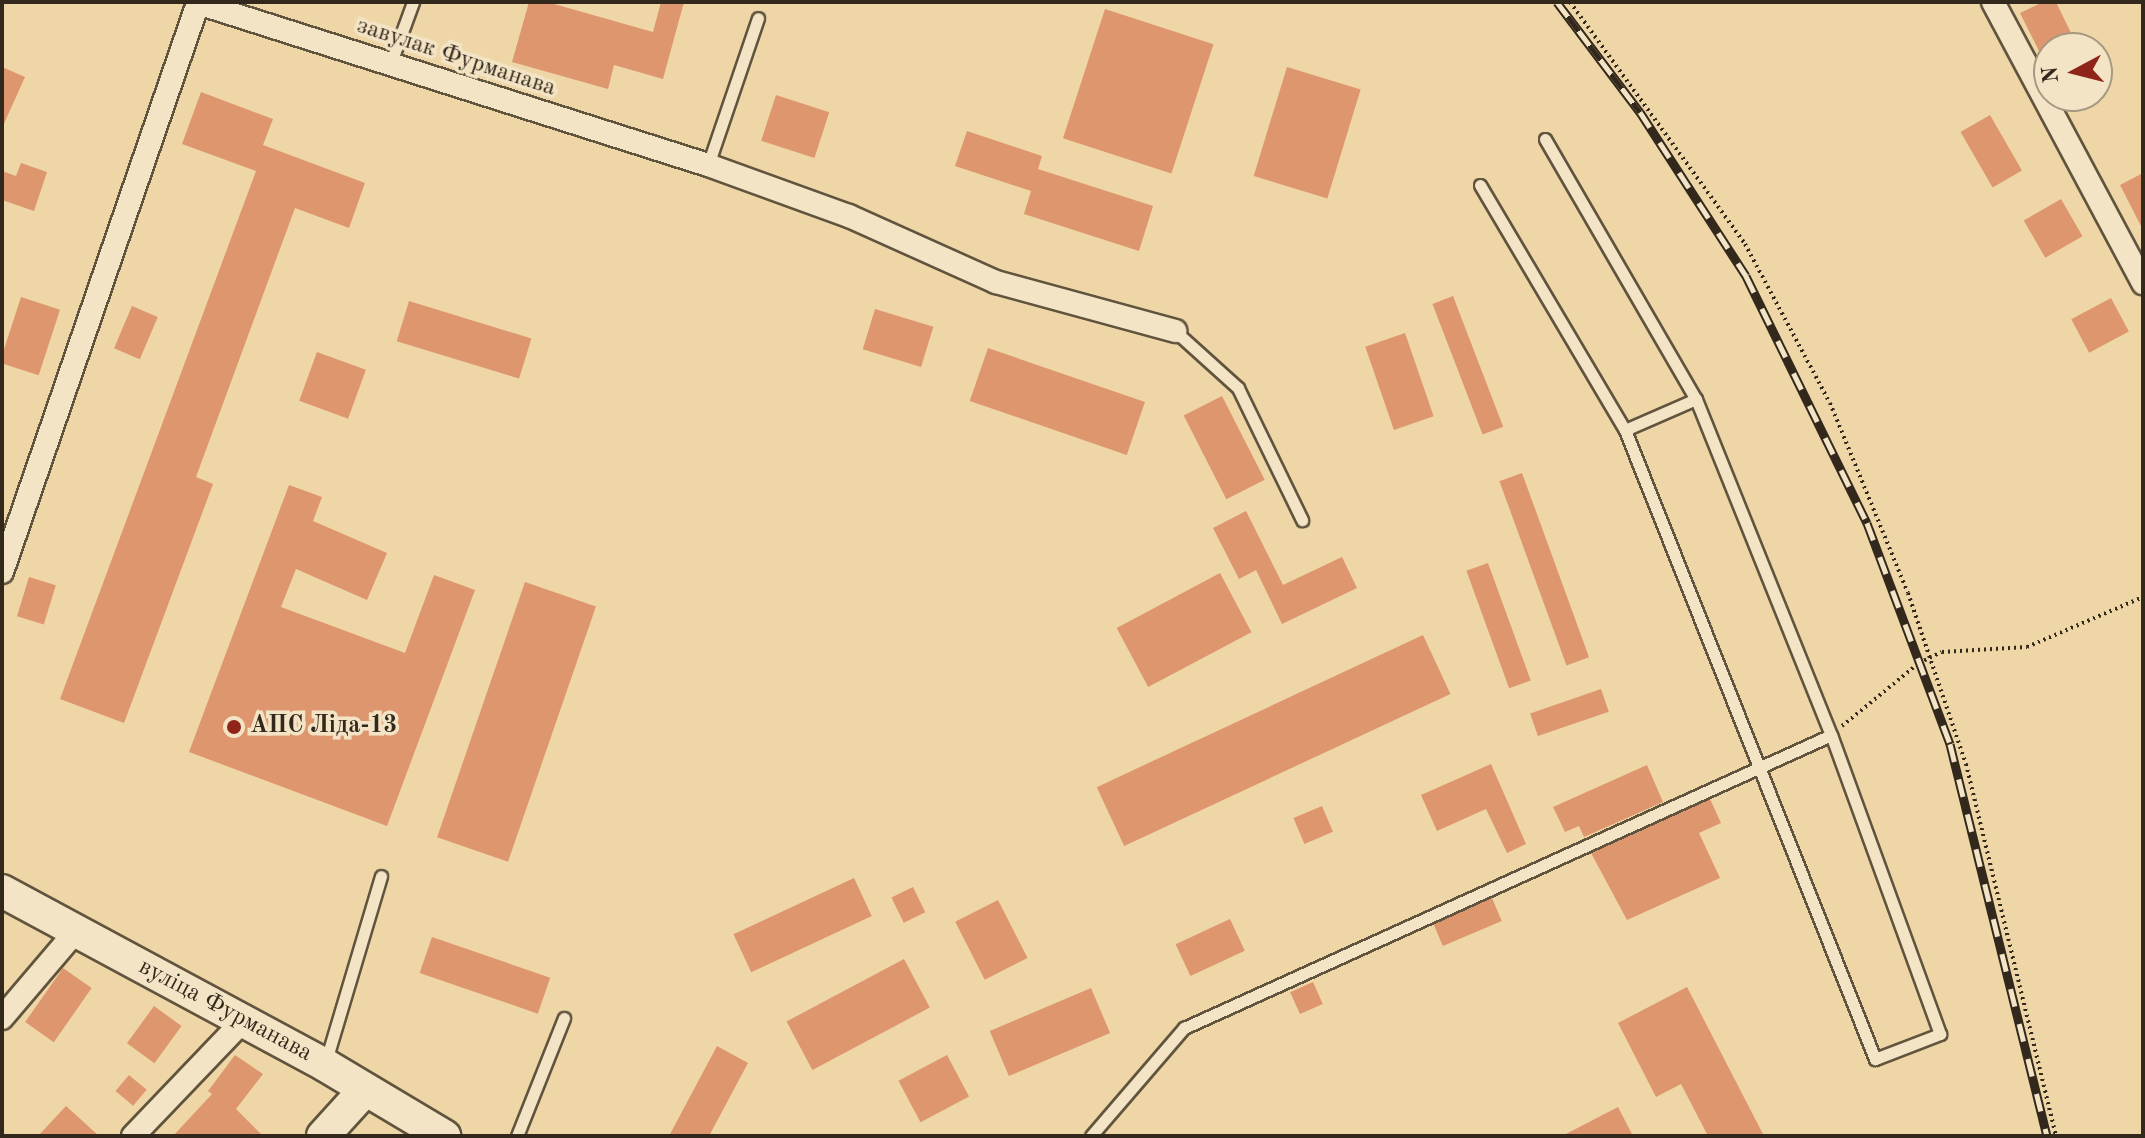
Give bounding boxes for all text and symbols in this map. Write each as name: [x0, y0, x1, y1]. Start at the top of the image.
street label: завулак Фурманава: [353, 12, 559, 104]
north arrow: [2033, 32, 2113, 112]
text: N: [2039, 65, 2063, 84]
place label: АПС Ліда-13: [250, 713, 397, 741]
marker: АПС Ліда-13: [225, 718, 243, 736]
street label: вуліца Фурманава: [133, 953, 317, 1069]

